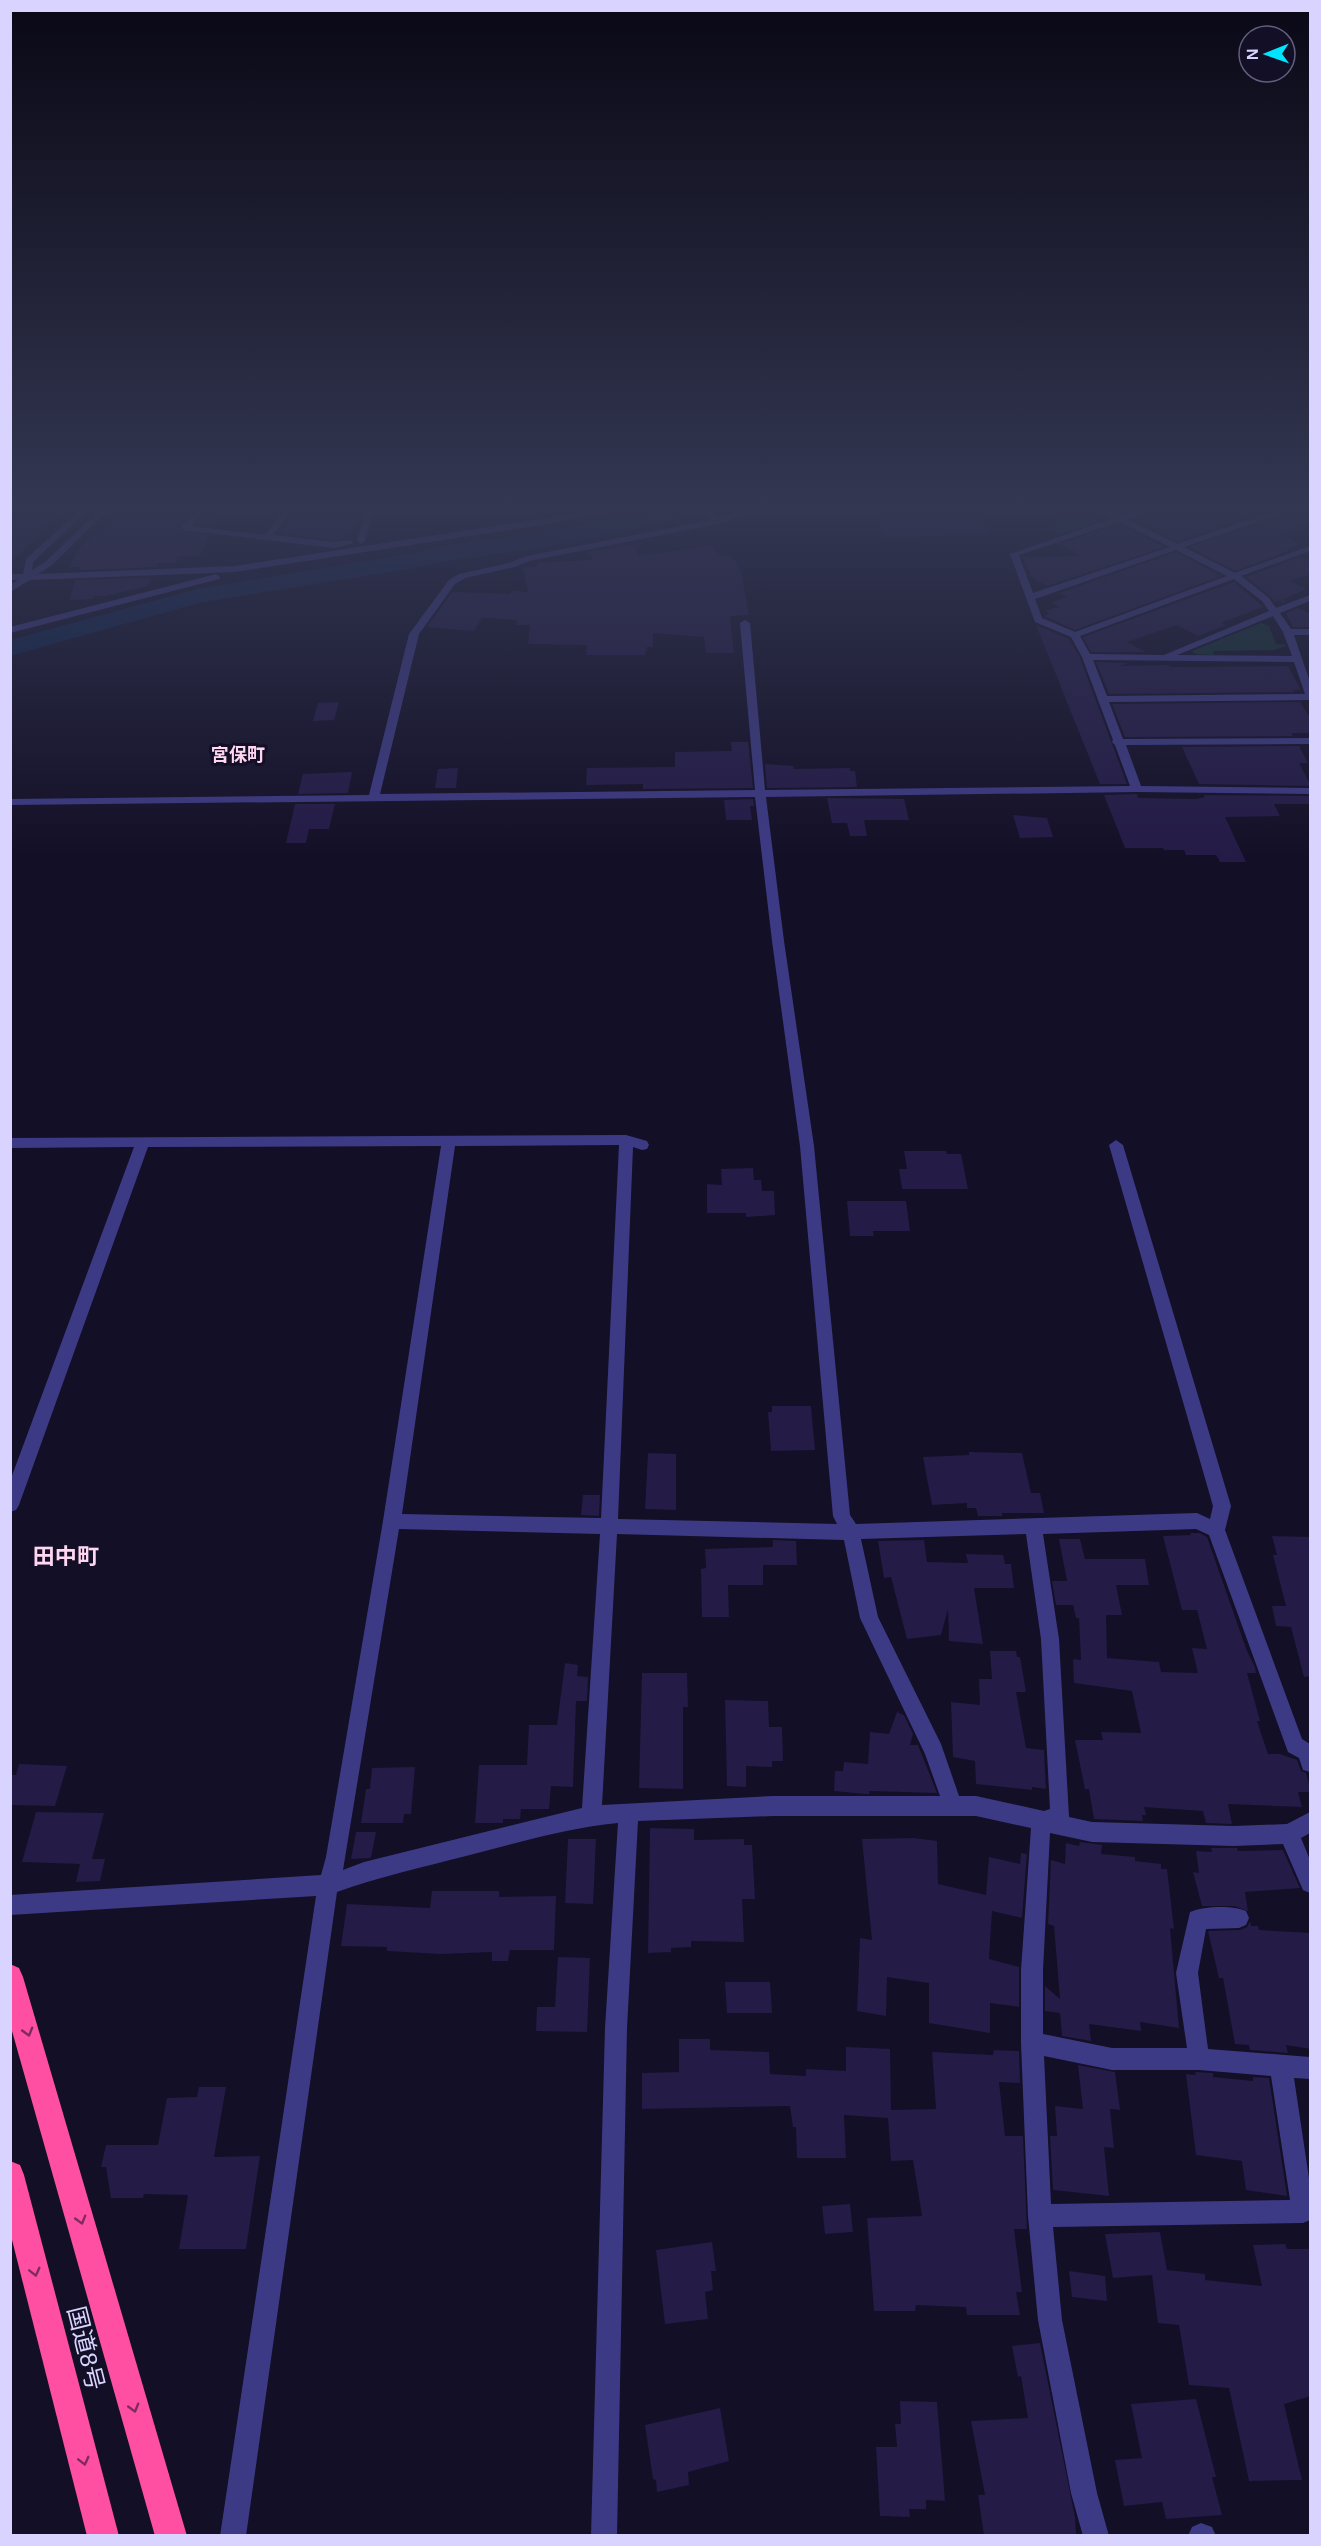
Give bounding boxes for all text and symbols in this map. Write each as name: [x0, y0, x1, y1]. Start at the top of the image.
north arrow: [1237, 24, 1297, 84]
text: N: [1244, 48, 1261, 60]
district label: 宮保町: [211, 745, 265, 765]
district label: 田中町: [33, 1544, 99, 1569]
one-way arrow: [21, 2027, 33, 2037]
one-way arrow: [74, 2214, 86, 2225]
one-way arrow: [28, 2267, 41, 2277]
street label: 国道8号: [63, 2303, 109, 2393]
one-way arrow: [127, 2402, 140, 2412]
one-way arrow: [76, 2456, 89, 2466]

